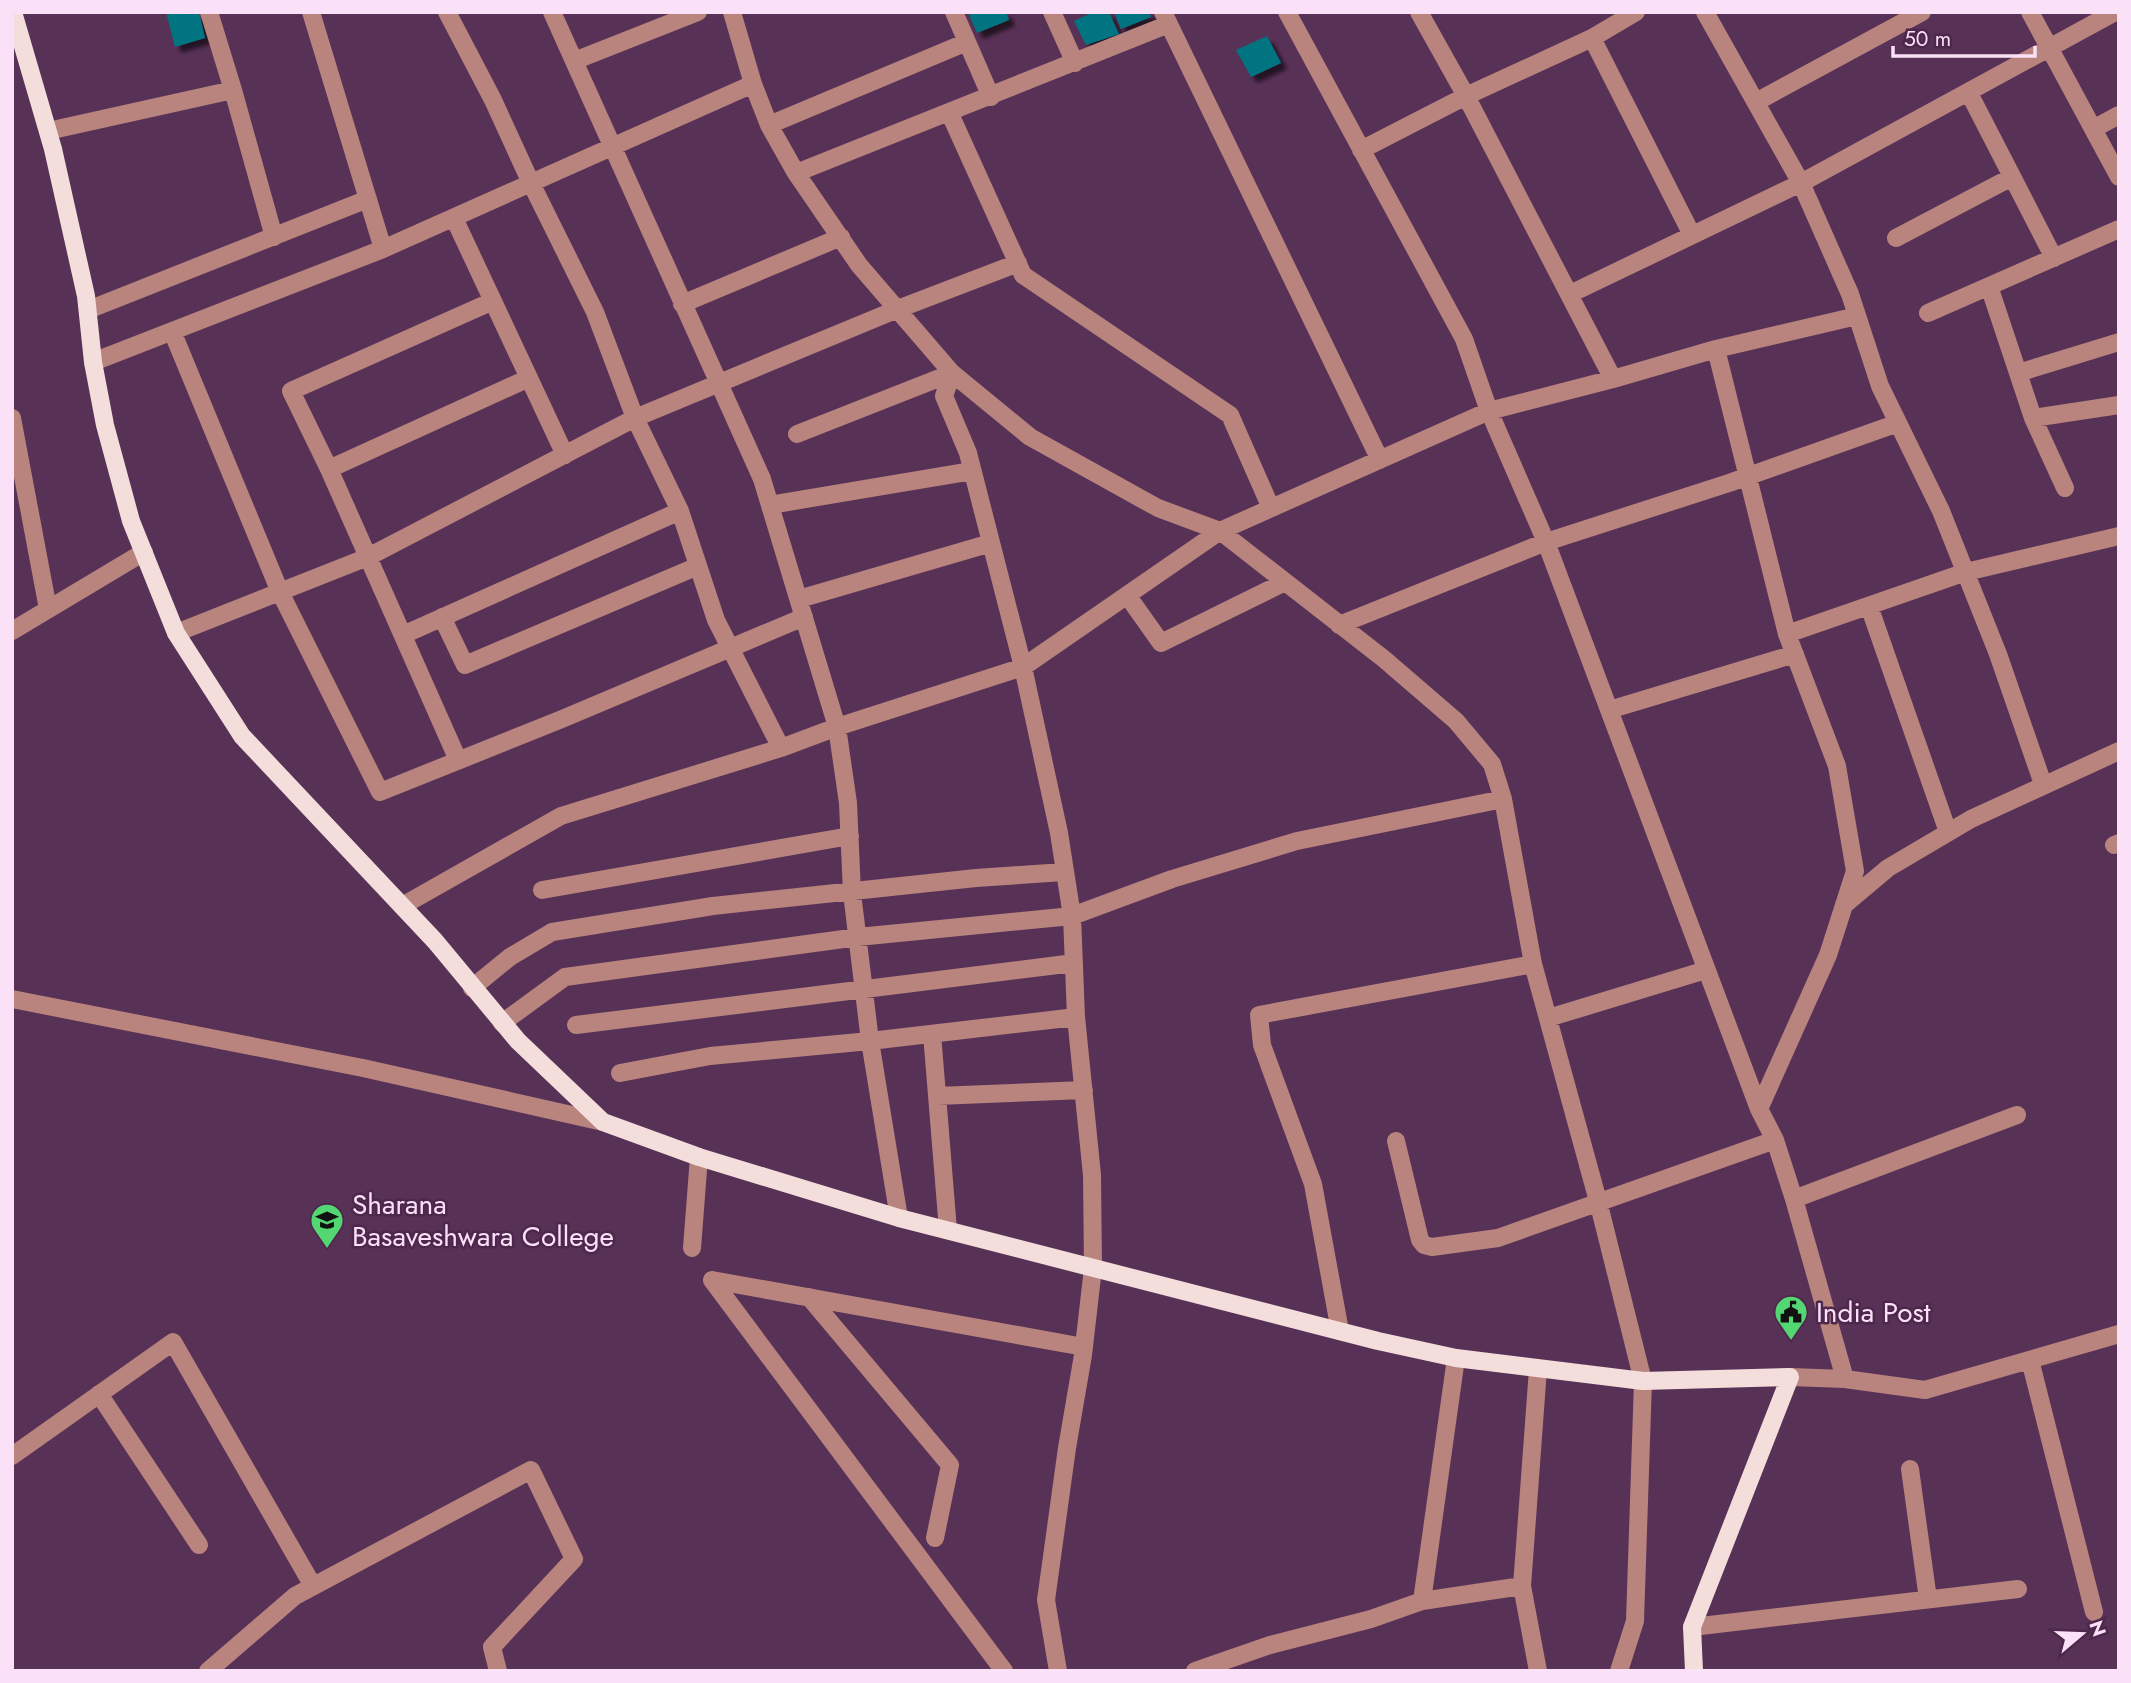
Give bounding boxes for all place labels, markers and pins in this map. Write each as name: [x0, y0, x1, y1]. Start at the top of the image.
place label: Sharana Basaveshwara College: [352, 1184, 614, 1257]
school or university icon: Sharana Basaveshwara College: [308, 1201, 346, 1250]
place label: India Post: [1816, 1292, 1931, 1333]
public building icon: India Post: [1772, 1293, 1810, 1342]

